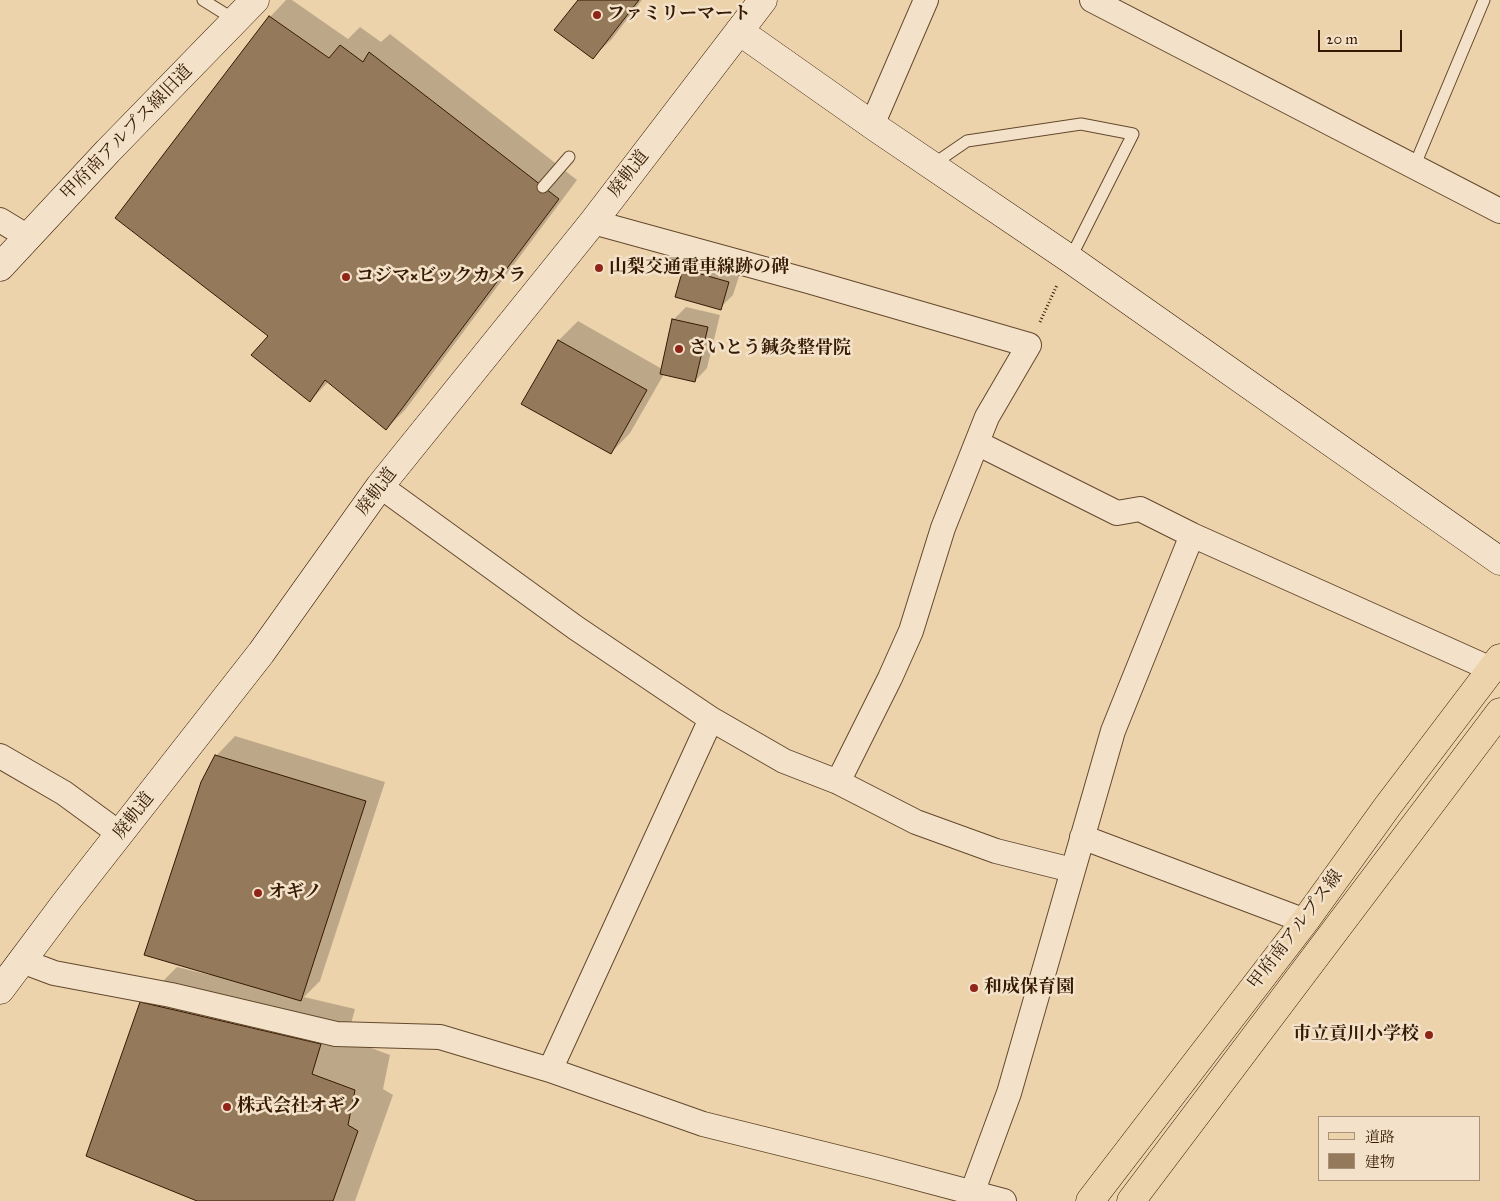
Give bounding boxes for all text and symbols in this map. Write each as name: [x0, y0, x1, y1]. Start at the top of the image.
place label: ファミリーマート: [607, 4, 751, 26]
marker: ファミリーマート: [591, 9, 603, 21]
scale bar: [1320, 20, 1404, 52]
text: 20 m: [1326, 30, 1358, 48]
street label: 甲府南アルプス線旧道: [57, 61, 197, 205]
street label: 廃軌道: [604, 146, 654, 202]
place label: 山梨交通電車線跡の碑: [609, 257, 789, 279]
marker: 山梨交通電車線跡の碑: [593, 262, 605, 274]
place label: コジマ×ビックカメラ: [356, 266, 526, 288]
marker: コジマ×ビックカメラ: [340, 271, 352, 283]
place label: さいとう鍼灸整骨院: [689, 338, 851, 360]
marker: さいとう鍼灸整骨院: [673, 343, 685, 355]
street label: 廃軌道: [352, 464, 402, 520]
street label: 廃軌道: [109, 788, 159, 844]
street label: 甲府南アルプス線: [1244, 866, 1348, 994]
place label: オギノ: [268, 882, 322, 904]
marker: オギノ: [252, 887, 264, 899]
place label: 和成保育園: [984, 977, 1074, 999]
marker: 和成保育園: [968, 982, 980, 994]
place label: 市立貢川小学校: [1293, 1024, 1419, 1046]
marker: 市立貢川小学校: [1423, 1029, 1435, 1041]
place label: 株式会社オギノ: [237, 1096, 363, 1118]
marker: 株式会社オギノ: [221, 1101, 233, 1113]
legend: [1318, 1116, 1480, 1181]
text: 道路: [1365, 1128, 1395, 1146]
text: 建物: [1365, 1153, 1395, 1171]

